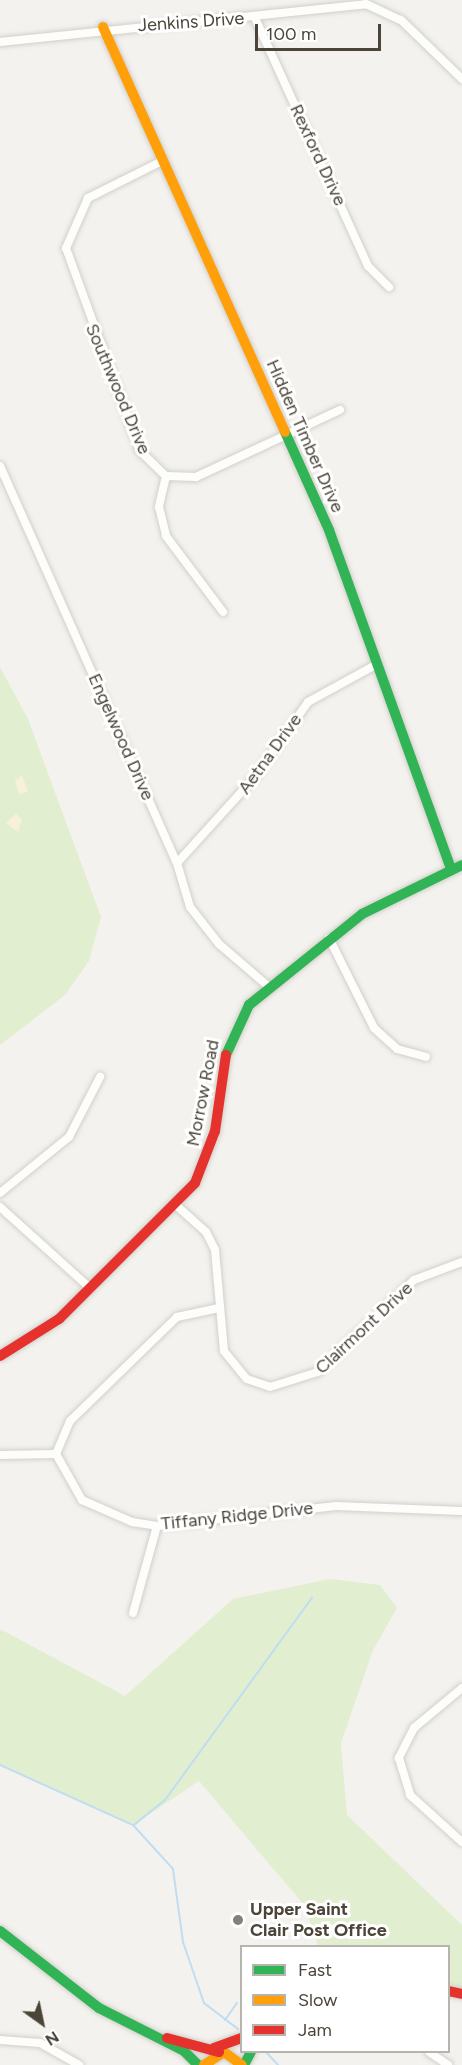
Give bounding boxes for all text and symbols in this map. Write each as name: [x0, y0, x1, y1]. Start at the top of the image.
street label: Jenkins Drive: [137, 8, 245, 36]
scale bar: [258, 12, 384, 50]
text: 100 m: [266, 23, 316, 45]
street label: Rexford Drive: [285, 101, 351, 209]
street label: Southwood Drive: [81, 321, 155, 457]
street label: Hidden Timber Drive: [262, 356, 348, 516]
street label: Engelwood Drive: [83, 670, 159, 804]
street label: Aetna Drive: [234, 710, 306, 798]
street label: Morrow Road: [182, 1038, 224, 1148]
street label: Clairmont Drive: [311, 1277, 417, 1379]
street label: Tiffany Ridge Drive: [160, 1497, 314, 1535]
place label: Upper Saint Clair Post Office: [250, 1899, 387, 1942]
marker: Upper Saint Clair Post Office: [231, 1913, 245, 1927]
legend: [240, 1945, 450, 2053]
text: Fast: [298, 1959, 332, 1981]
text: Slow: [298, 1989, 337, 2011]
north arrow: [12, 1993, 72, 2053]
text: Jam: [298, 2019, 332, 2041]
text: N: [42, 2027, 62, 2050]

